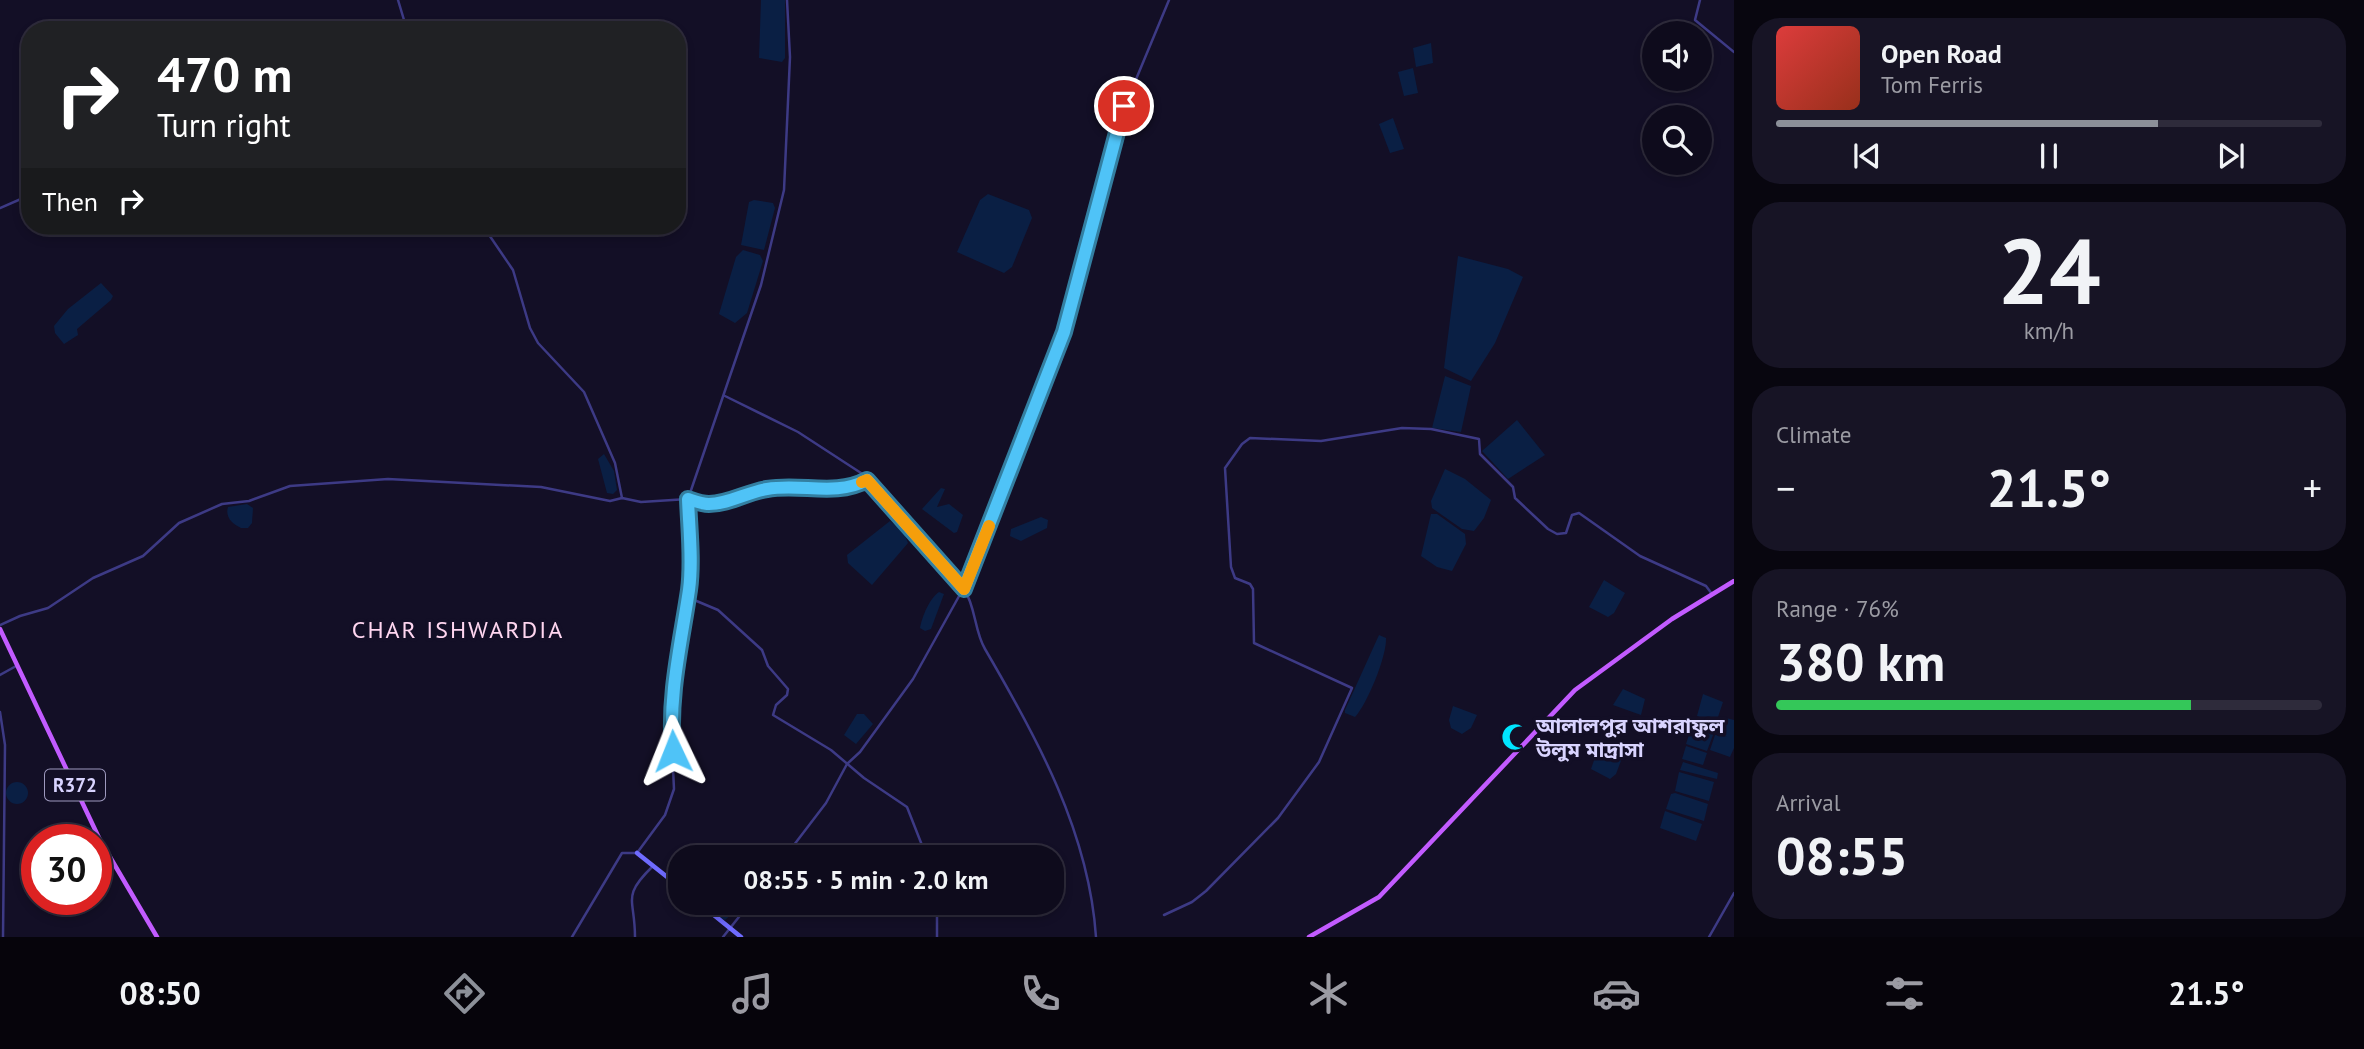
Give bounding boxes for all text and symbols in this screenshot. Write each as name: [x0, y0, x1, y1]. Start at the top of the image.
map controls: [1642, 21, 1712, 175]
button: sound: [1642, 21, 1712, 91]
text: Open Road: [1881, 37, 2002, 70]
text: 470 m: [157, 42, 292, 106]
icon: right: [42, 49, 133, 140]
text: Tom Ferris: [1881, 70, 1983, 99]
pin: [1094, 76, 1154, 136]
icon: arrive: [1105, 87, 1143, 125]
text: Turn right: [157, 104, 291, 146]
button: search: [1642, 105, 1712, 175]
icon: previous: [1848, 137, 1886, 175]
icon: pause: [2030, 137, 2068, 175]
icon: next: [2212, 137, 2250, 175]
icon: right: [112, 182, 150, 220]
text: Then: [42, 185, 98, 218]
text: 24: [1997, 211, 2101, 329]
text: km/h: [2024, 316, 2074, 345]
text: Climate: [1776, 420, 1851, 449]
text: 21.5°: [1987, 454, 2111, 521]
text: −: [1776, 463, 1795, 512]
text: +: [2303, 463, 2322, 512]
text: Range · 76%: [1776, 594, 1899, 623]
district label: CHAR ISHWARDIA: [352, 614, 564, 645]
text: 380 km: [1776, 628, 1945, 695]
place label: আলালপুর আশরাফুল উলুম মাদ্রাসা: [1535, 712, 1726, 763]
position arrow: [636, 714, 710, 788]
mosque icon: আলালপুর আশরাফুল উলুম মাদ্রাসা: [1500, 722, 1530, 752]
road number: R372: [45, 770, 105, 800]
text: Arrival: [1776, 788, 1840, 817]
text: 08:55: [1776, 822, 1908, 889]
speed limit sign: 30: [21, 824, 112, 915]
text: 08:55 · 5 min · 2.0 km: [744, 863, 989, 896]
icon: directions: [440, 969, 489, 1018]
icon: music: [728, 969, 777, 1018]
icon: phone: [1016, 969, 1065, 1018]
icon: climate: [1304, 969, 1353, 1018]
icon: car: [1592, 969, 1641, 1018]
icon: filters: [1880, 969, 1929, 1018]
text: 08:50: [120, 972, 201, 1014]
text: 21.5°: [2168, 972, 2244, 1014]

